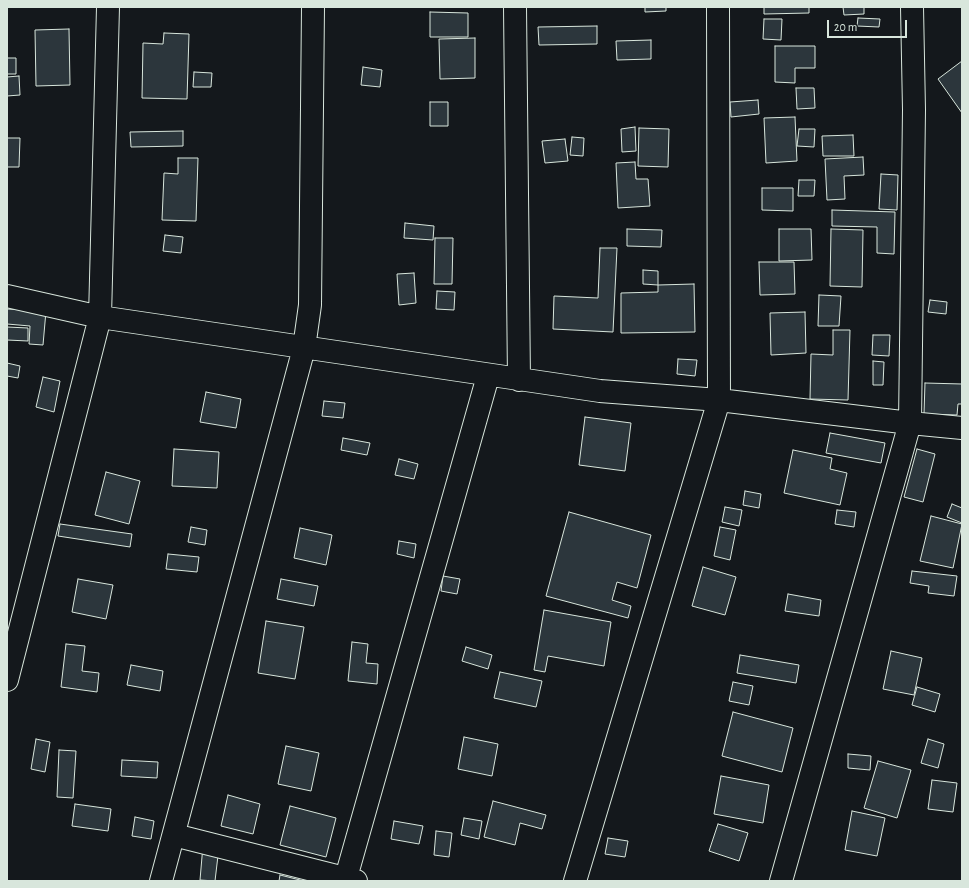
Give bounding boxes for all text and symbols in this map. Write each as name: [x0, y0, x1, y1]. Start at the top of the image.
scale bar: [829, 12, 909, 38]
text: 20 m: [834, 21, 857, 33]

